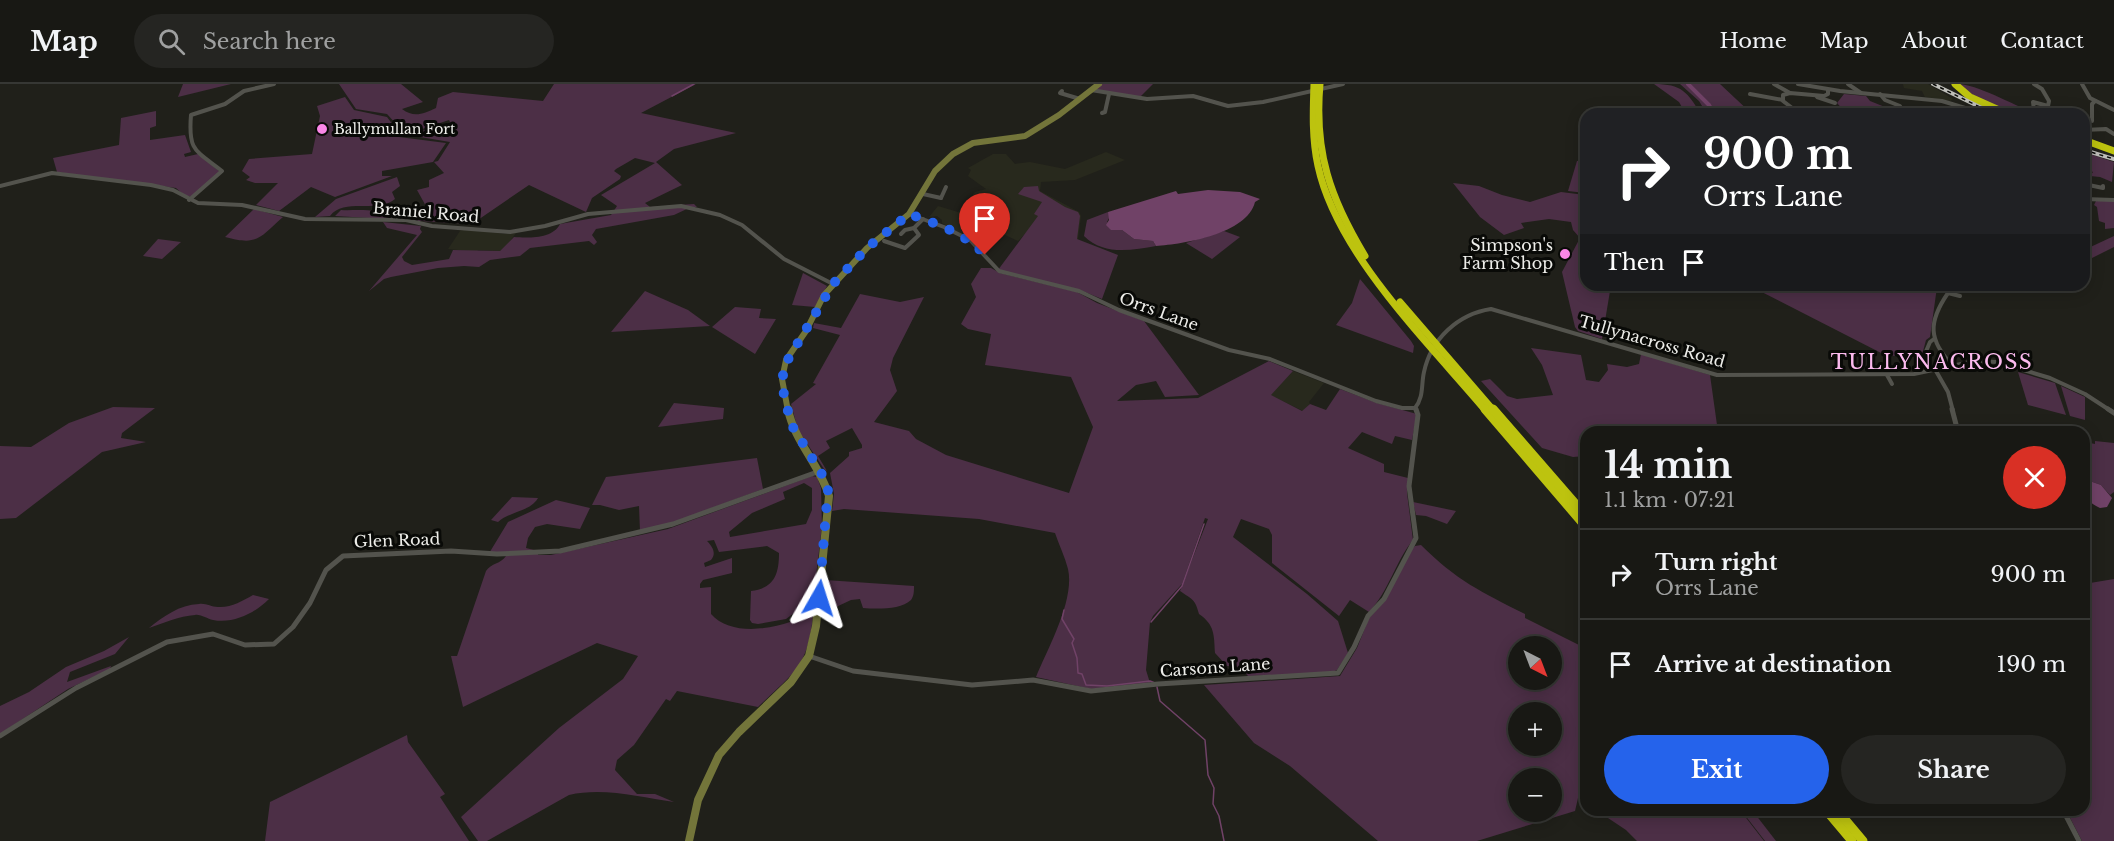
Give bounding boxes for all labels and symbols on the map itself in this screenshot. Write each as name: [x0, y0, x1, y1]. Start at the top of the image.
place label: Ballymullan Fort: [334, 120, 456, 138]
marker: Ballymullan Fort: [315, 122, 329, 136]
pin: [959, 193, 1010, 255]
street label: Braniel Road: [372, 197, 480, 227]
place label: Simpson's Farm Shop: [1462, 235, 1553, 273]
marker: Simpson's Farm Shop: [1558, 247, 1572, 261]
street label: Orrs Lane: [1117, 287, 1201, 335]
street label: Tullynacross Road: [1577, 311, 1728, 372]
district label: TULLYNACROSS: [1831, 350, 2033, 374]
street label: Glen Road: [353, 528, 441, 552]
position arrow: [787, 566, 851, 630]
north arrow: [1508, 636, 1562, 690]
street label: Carsons Lane: [1159, 653, 1271, 681]

